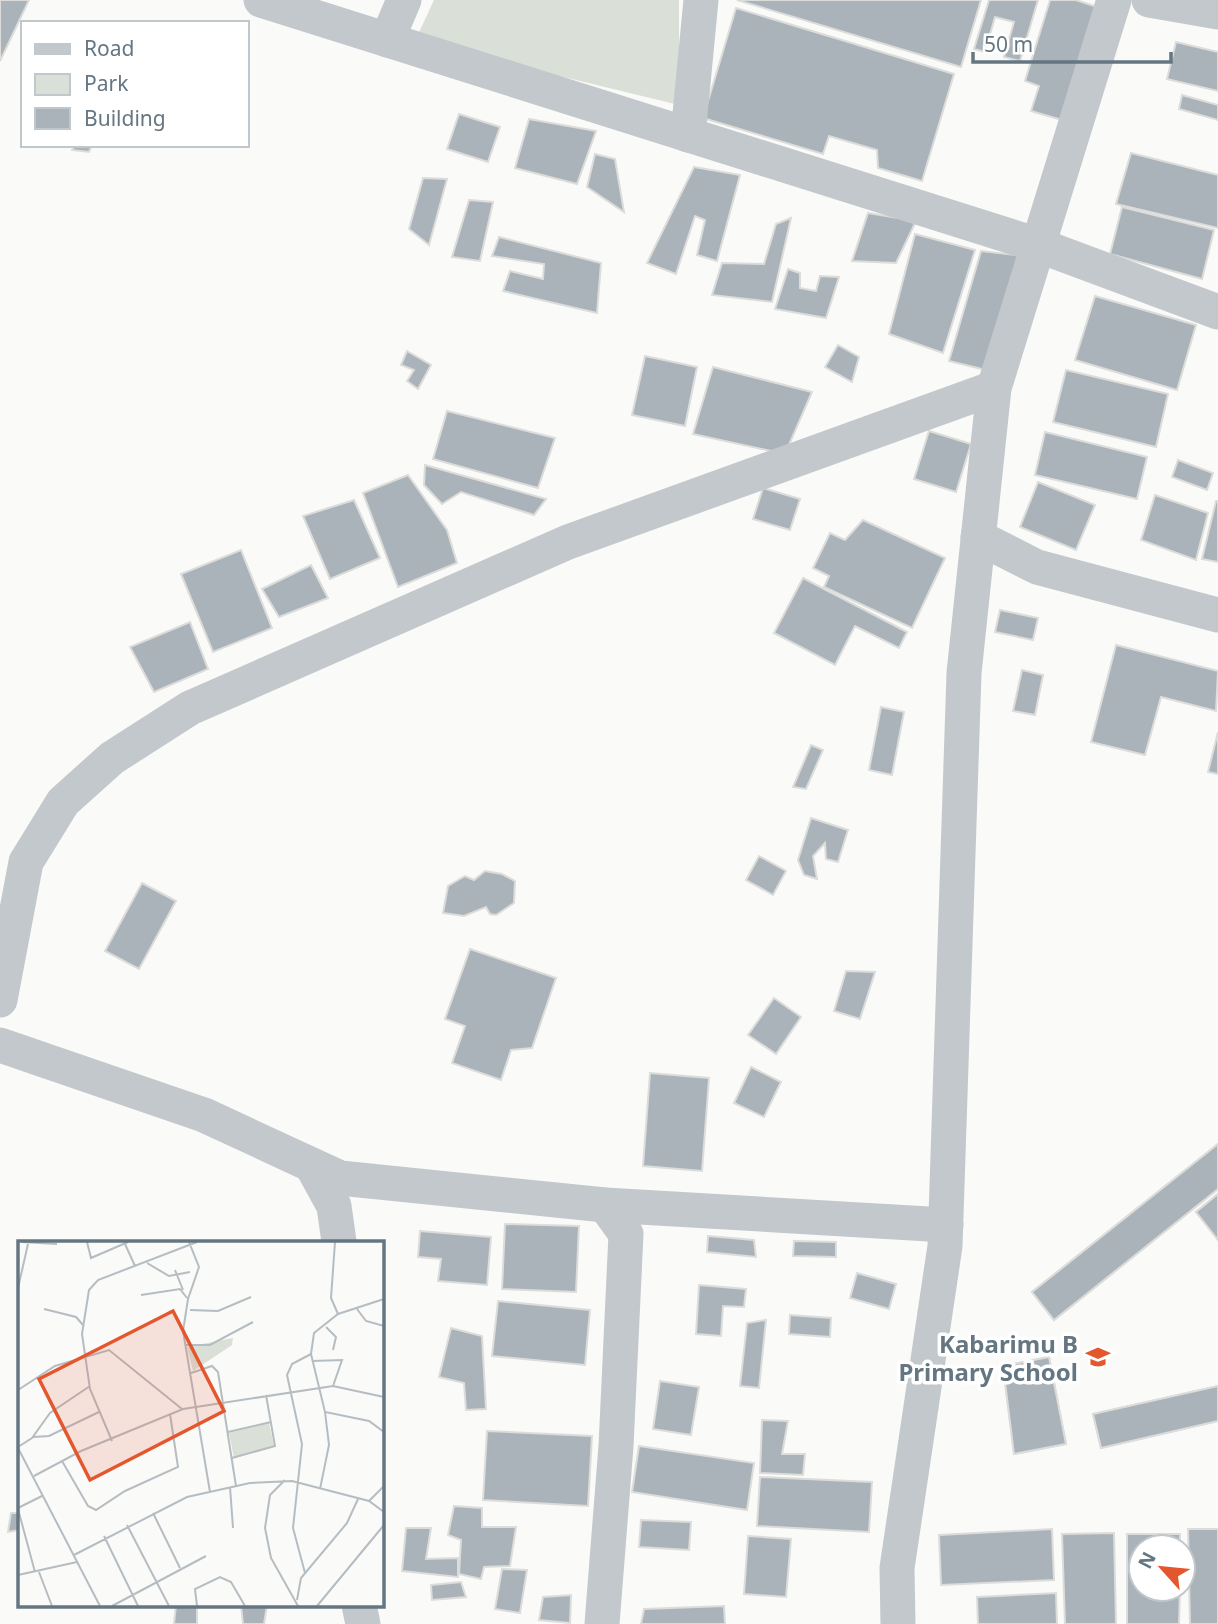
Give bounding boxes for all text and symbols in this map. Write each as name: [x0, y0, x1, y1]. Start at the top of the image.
legend: [21, 21, 248, 147]
scale bar: [973, 21, 1171, 65]
text: 50 m: [984, 30, 1033, 58]
text: Road: [84, 34, 134, 62]
text: Park: [84, 69, 129, 97]
text: Building: [84, 104, 166, 132]
inset map: [18, 1241, 383, 1606]
place label: Kabarimu B Primary School: [898, 1327, 1078, 1388]
school or university icon: Kabarimu B Primary School: [1084, 1343, 1112, 1371]
north arrow: [1127, 1533, 1197, 1603]
text: N: [1132, 1547, 1162, 1573]

